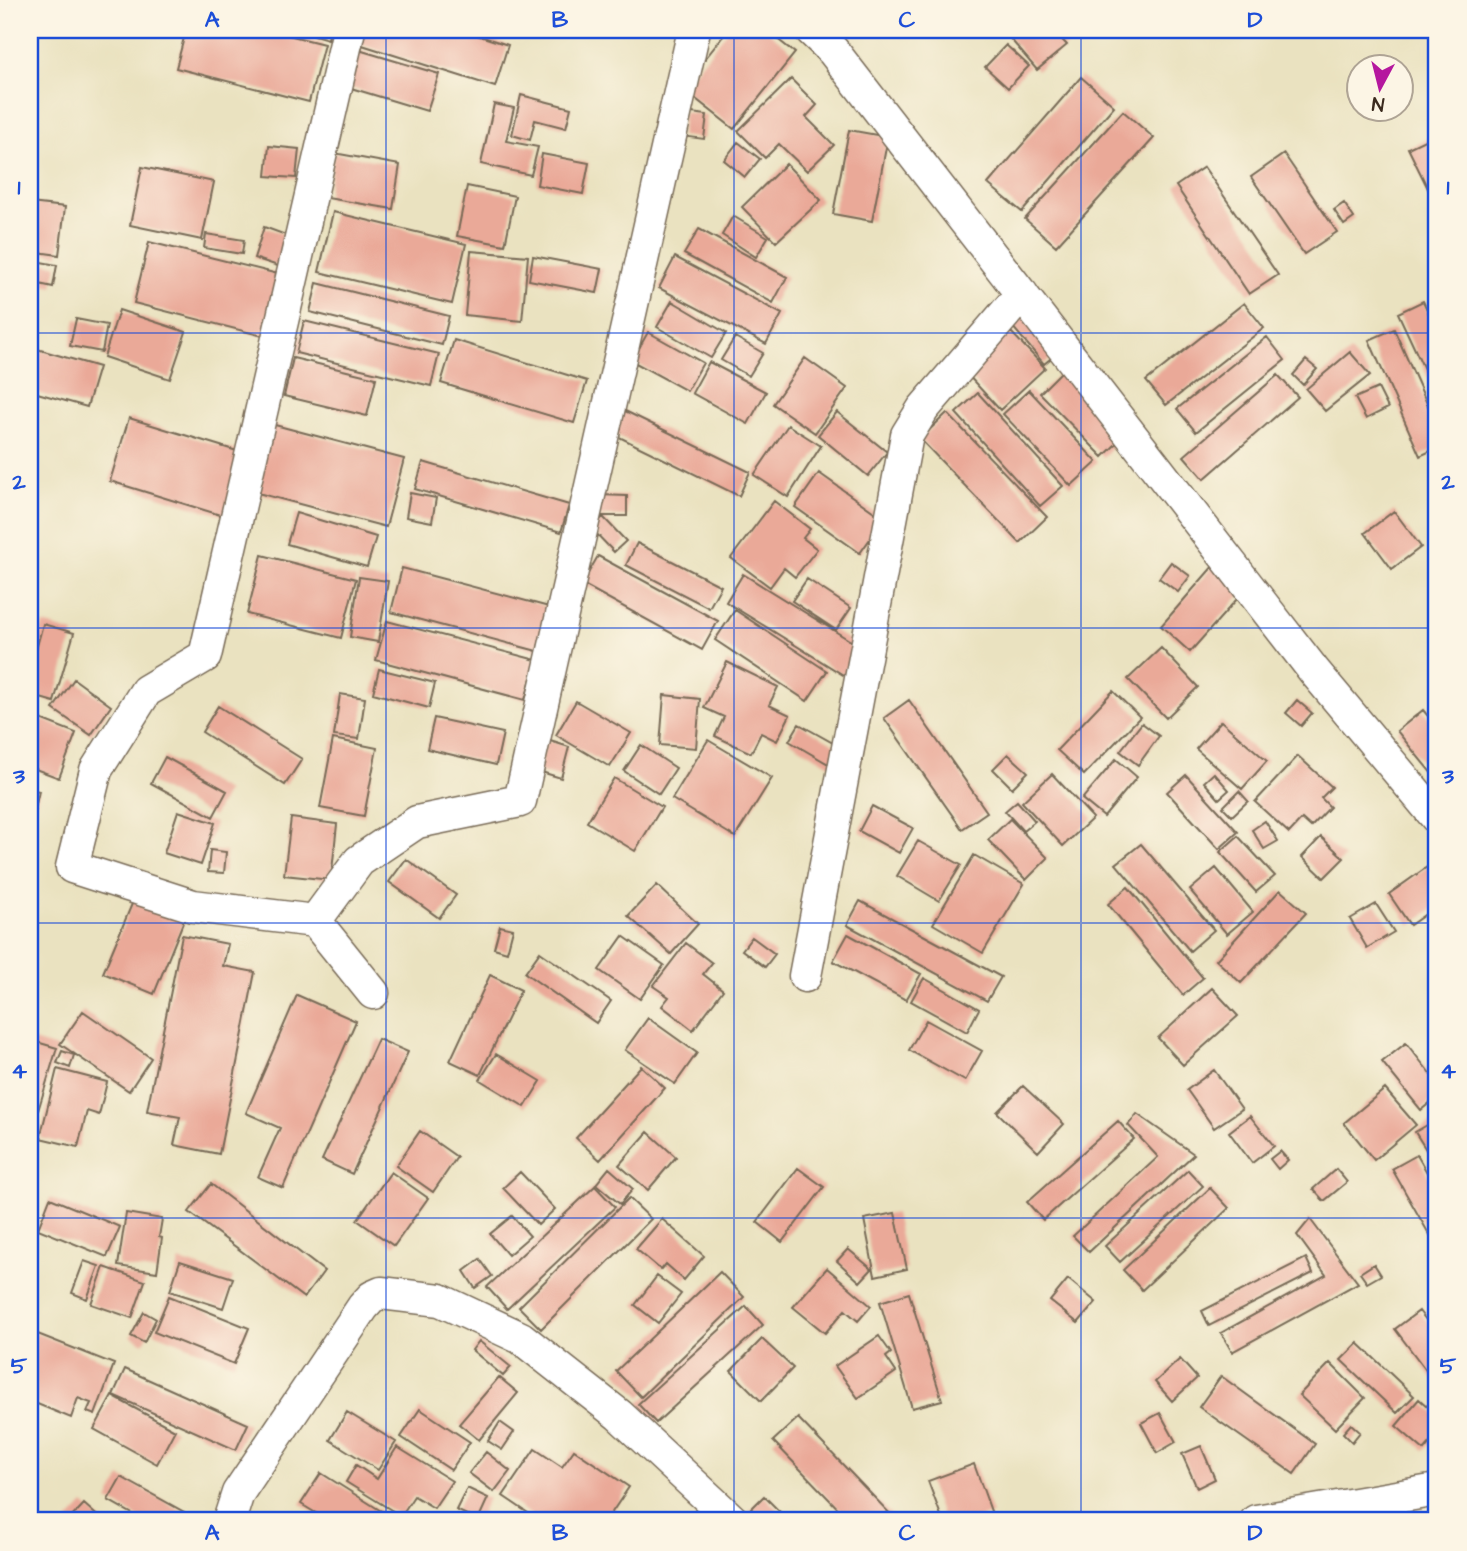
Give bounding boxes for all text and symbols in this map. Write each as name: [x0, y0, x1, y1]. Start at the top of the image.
text: A: [205, 4, 220, 36]
text: B: [552, 4, 569, 36]
text: C: [899, 4, 916, 36]
text: D: [1248, 4, 1263, 36]
north arrow: [1344, 52, 1414, 122]
text: N: [1370, 89, 1386, 118]
text: 1: [18, 171, 21, 203]
text: 1: [1447, 171, 1450, 203]
text: 2: [11, 466, 26, 498]
text: 2: [1440, 466, 1455, 498]
text: 3: [12, 760, 25, 792]
text: 3: [1441, 760, 1454, 792]
text: 4: [11, 1055, 27, 1087]
text: 4: [1440, 1055, 1456, 1087]
text: 5: [11, 1350, 28, 1382]
text: 5: [1440, 1350, 1457, 1382]
text: A: [205, 1517, 220, 1549]
text: B: [552, 1517, 569, 1549]
text: C: [899, 1517, 916, 1549]
text: D: [1248, 1517, 1263, 1549]

